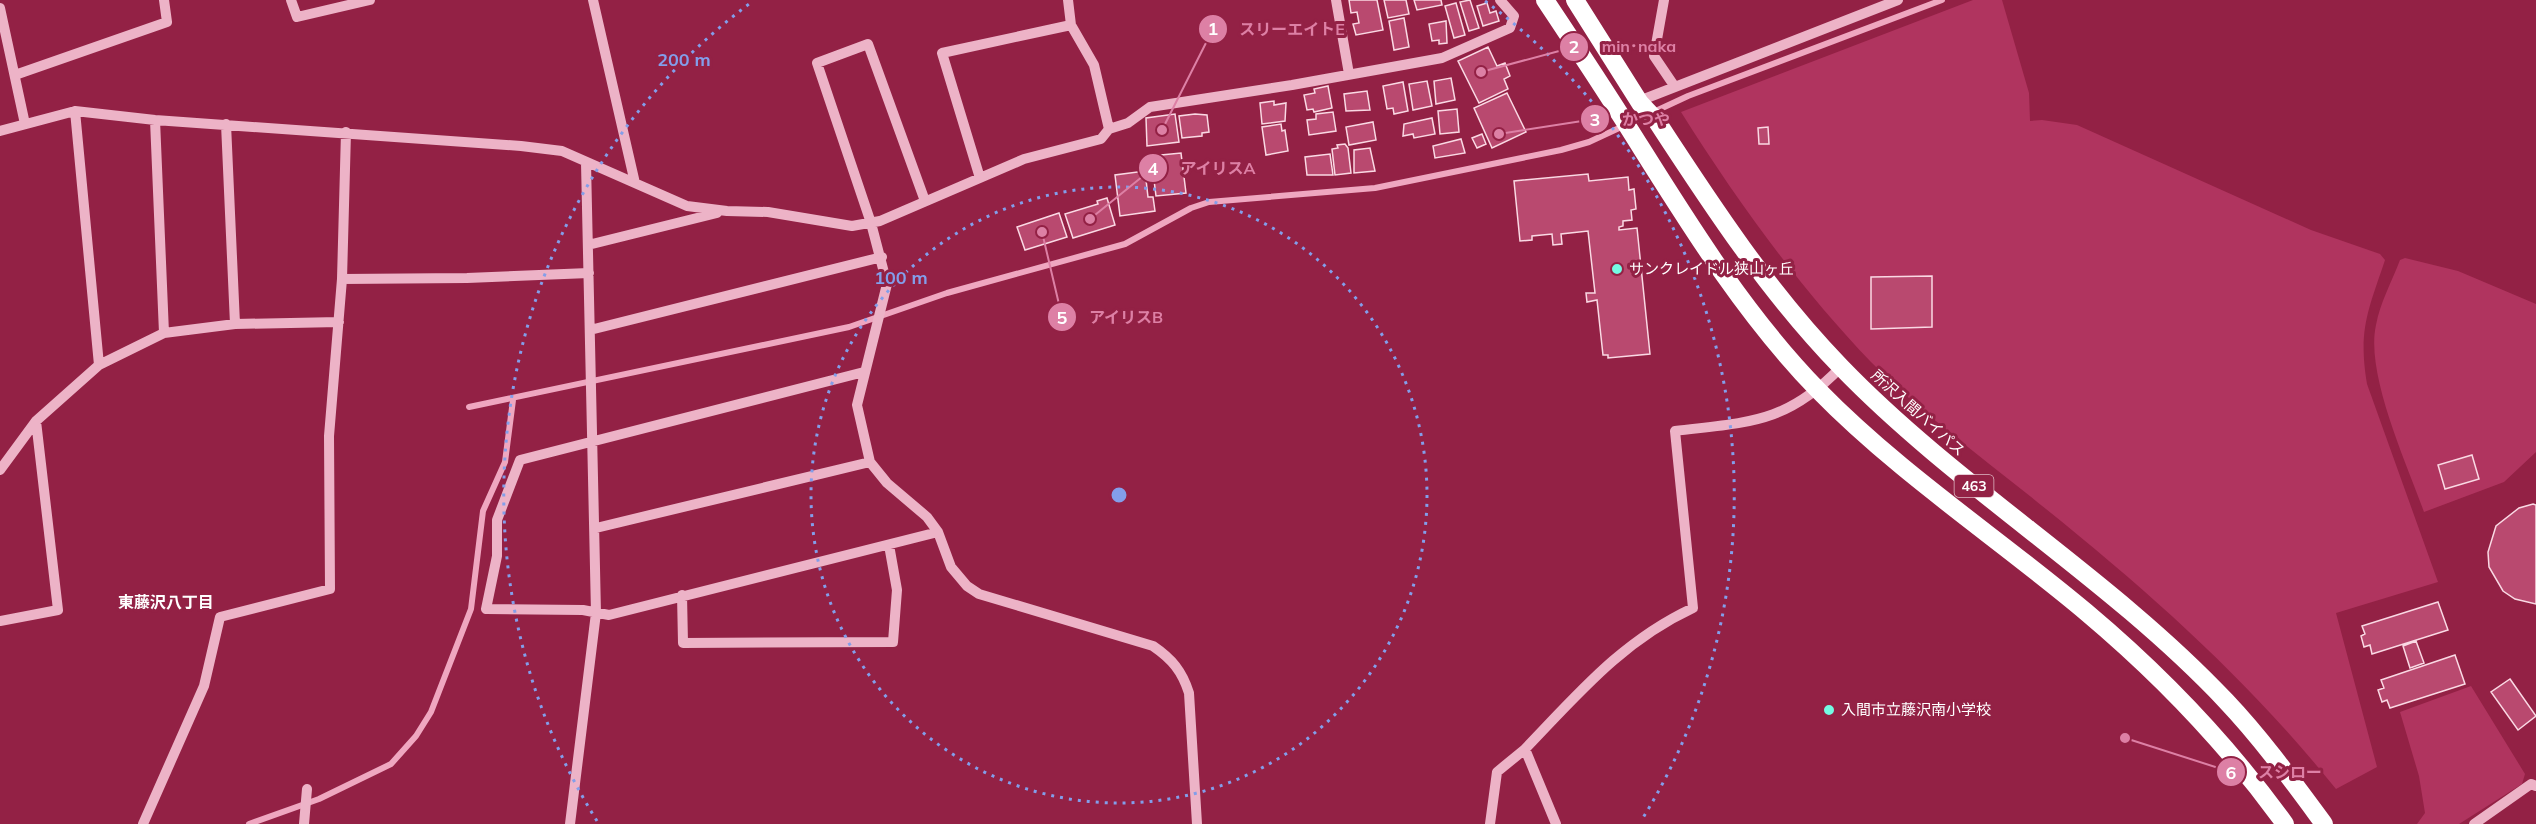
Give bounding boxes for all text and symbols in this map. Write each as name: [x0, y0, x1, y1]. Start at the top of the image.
callout: スリーエイトE: [1198, 12, 1357, 46]
text: 1: [1208, 17, 1218, 40]
text: スリーエイトE: [1239, 19, 1345, 39]
callout: min･naka: [1559, 30, 1688, 64]
text: 2: [1569, 35, 1579, 58]
text: min･naka: [1602, 36, 1676, 56]
text: 200 m: [657, 48, 711, 71]
callout: かつや: [1580, 102, 1682, 136]
text: 3: [1590, 108, 1600, 131]
text: かつや: [1622, 109, 1670, 129]
callout: アイリスA: [1138, 151, 1268, 185]
text: 4: [1148, 157, 1159, 180]
text: アイリスA: [1180, 158, 1256, 178]
place label: サンクレイドル狭山ヶ丘: [1629, 259, 1794, 278]
marker: サンクレイドル狭山ヶ丘: [1610, 262, 1624, 276]
text: 100 m: [874, 266, 928, 289]
callout: アイリスB: [1047, 300, 1176, 334]
text: 5: [1057, 306, 1068, 329]
text: アイリスB: [1089, 307, 1163, 327]
street label: 所沢入間バイパス: [1867, 366, 1969, 460]
road number: 463: [1954, 475, 1994, 497]
centre of rings: [1109, 485, 1129, 505]
district label: 東藤沢八丁目: [118, 592, 214, 612]
place label: 入間市立藤沢南小学校: [1841, 700, 1991, 719]
marker: 入間市立藤沢南小学校: [1822, 703, 1836, 717]
callout: スシロー: [2216, 755, 2334, 789]
text: 6: [2226, 761, 2237, 784]
text: スシロー: [2258, 762, 2322, 782]

